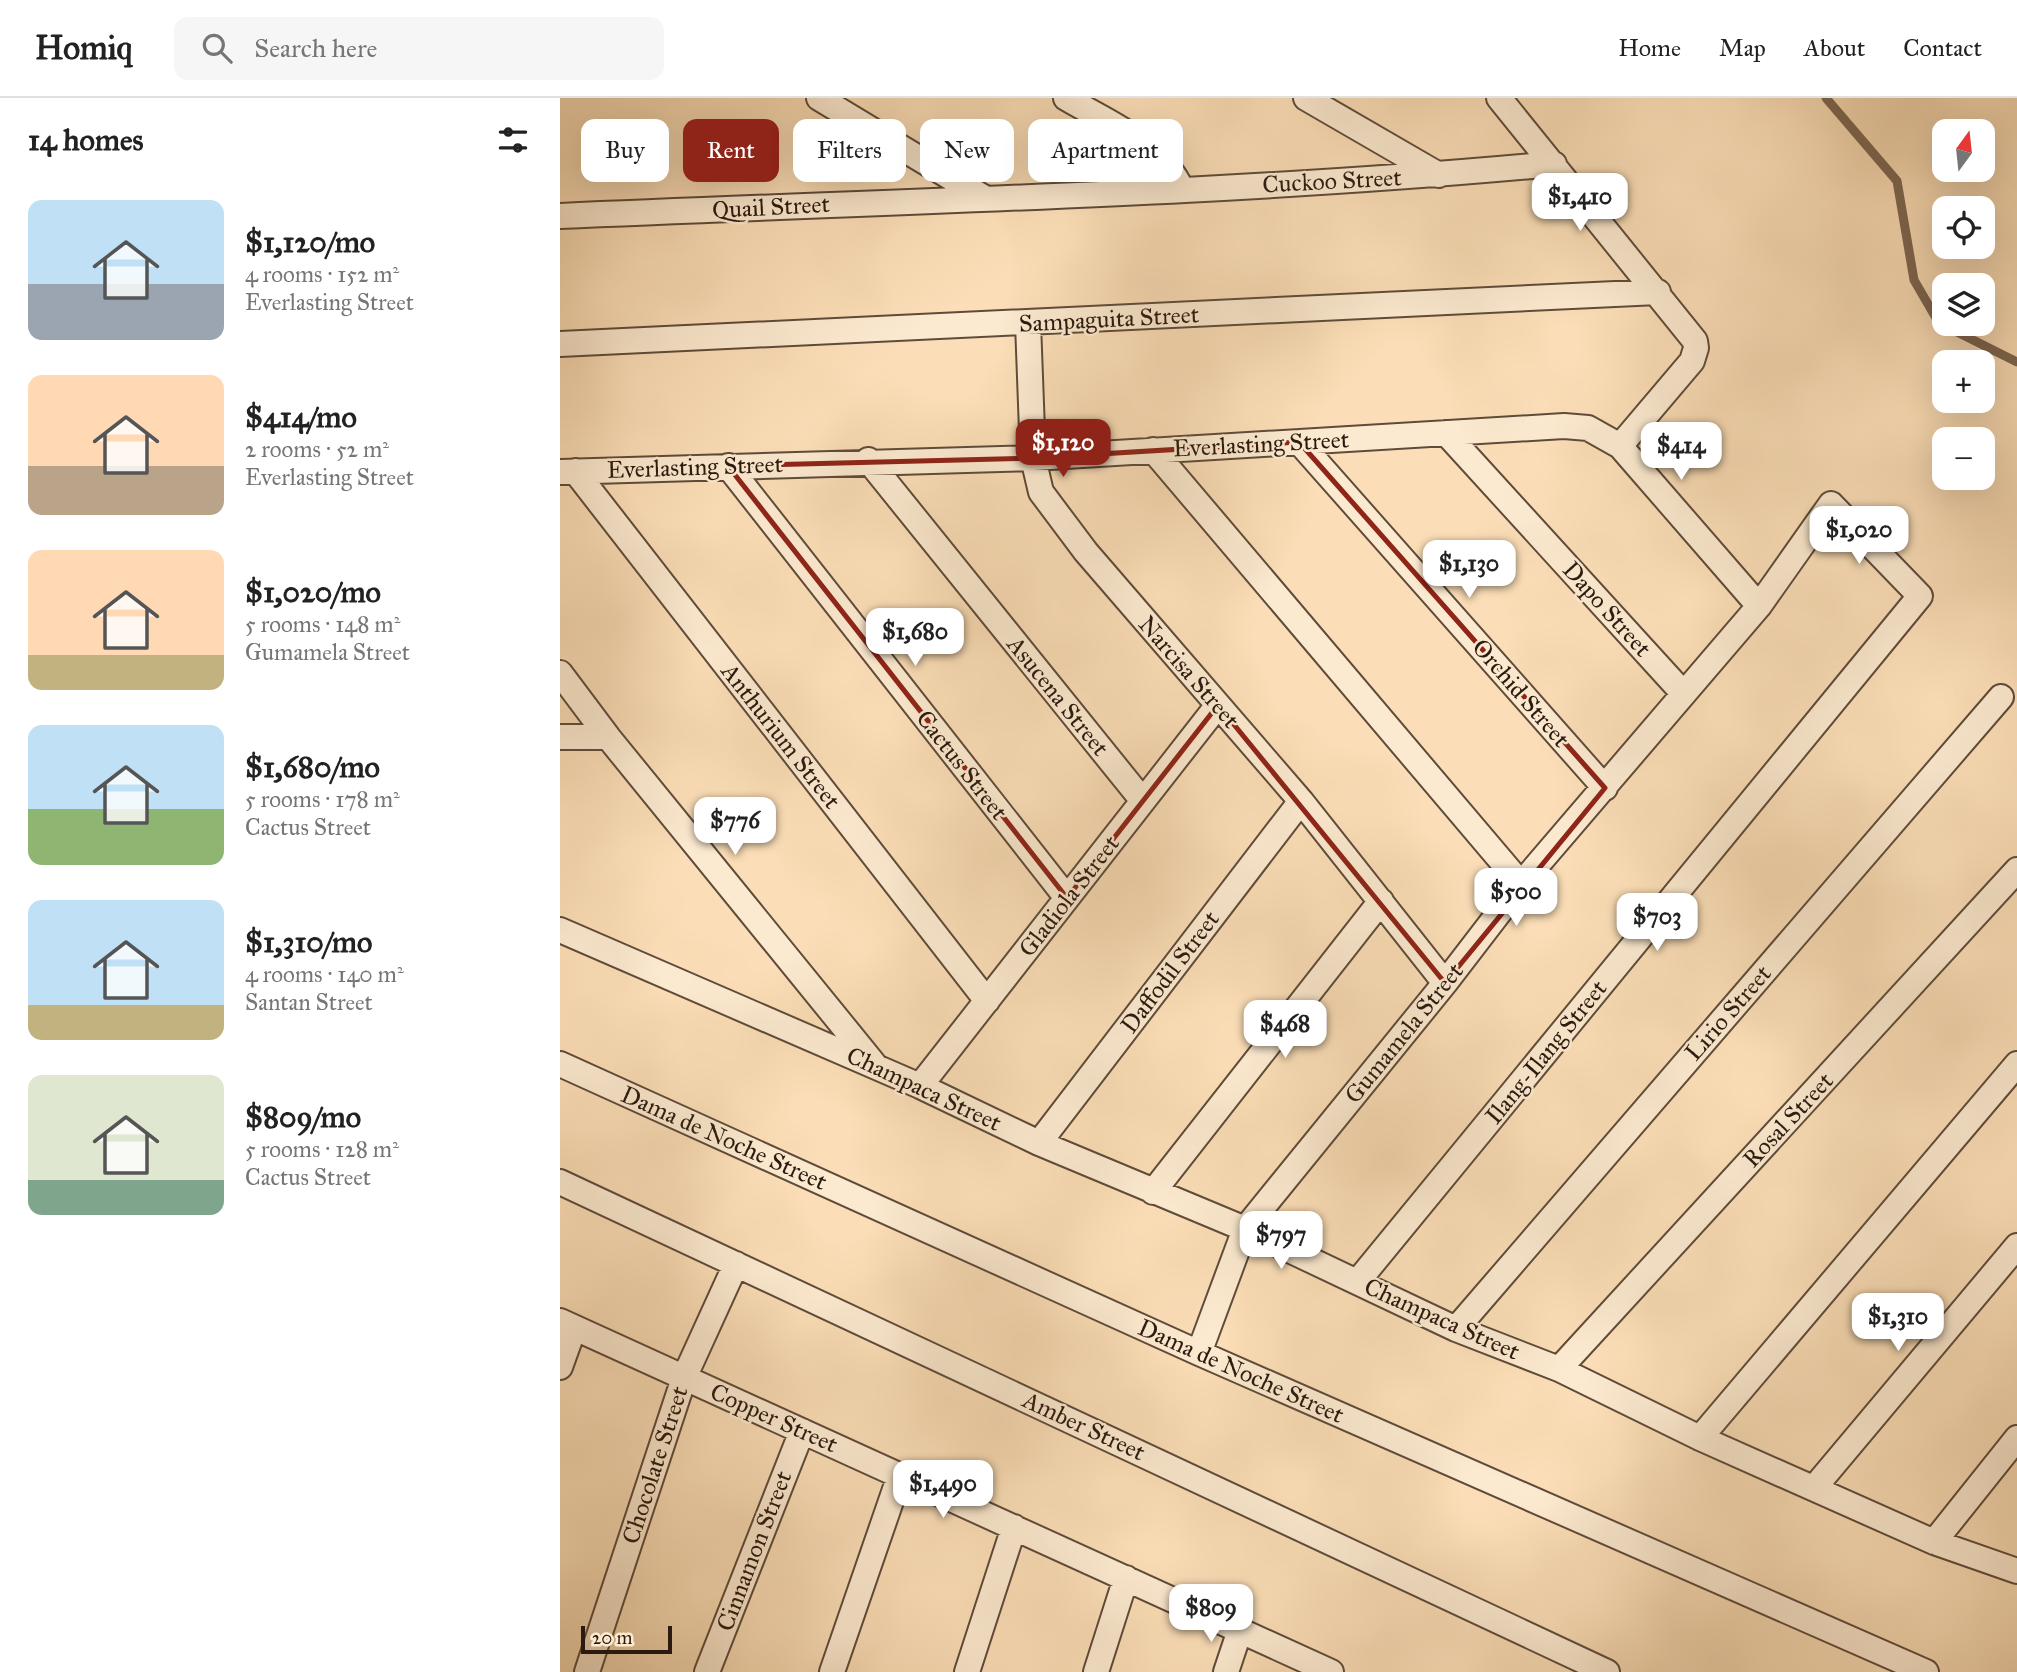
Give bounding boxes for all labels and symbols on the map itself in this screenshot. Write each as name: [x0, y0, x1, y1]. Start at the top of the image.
north arrow: [1932, 119, 1995, 182]
street label: Cuckoo Street: [1262, 162, 1403, 200]
pin: $1,410: [1523, 174, 1637, 233]
street label: Quail Street: [711, 189, 831, 225]
street label: Sampaguita Street: [1018, 299, 1200, 339]
pin: $1,120: [1006, 420, 1120, 479]
pin: $414: [1640, 422, 1722, 482]
street label: Everlasting Street: [1172, 424, 1350, 464]
street label: Everlasting Street: [606, 449, 784, 485]
pin: $1,020: [1802, 506, 1916, 566]
pin: $1,130: [1412, 540, 1526, 600]
street label: Dapo Street: [1556, 555, 1658, 663]
pin: $1,680: [858, 608, 972, 668]
street label: Narcisa Street: [1132, 610, 1246, 735]
street label: Asucena Street: [1000, 629, 1116, 762]
street label: Orchid Street: [1466, 633, 1577, 754]
street label: Anthurium Street: [714, 656, 848, 815]
street label: Cactus Street: [910, 704, 1015, 826]
pin: $776: [694, 798, 776, 857]
street label: Gladiola Street: [1012, 829, 1126, 963]
pin: $500: [1475, 868, 1557, 928]
pin: $703: [1616, 894, 1698, 953]
street label: Daffodil Street: [1114, 904, 1226, 1039]
street label: Gumamela Street: [1338, 956, 1470, 1109]
street label: Lirio Street: [1678, 959, 1778, 1067]
street label: Ilang-Ilang Street: [1479, 973, 1614, 1130]
pin: $468: [1244, 1000, 1326, 1060]
street label: Champaca Street: [842, 1040, 1007, 1138]
street label: Rosal Street: [1736, 1066, 1840, 1174]
street label: Dama de Noche Street: [616, 1079, 832, 1197]
pin: $797: [1240, 1212, 1322, 1271]
street label: Champaca Street: [1360, 1271, 1525, 1367]
pin: $1,310: [1841, 1294, 1955, 1353]
street label: Dama de Noche Street: [1133, 1312, 1349, 1430]
street label: Copper Street: [706, 1377, 843, 1460]
street label: Chocolate Street: [615, 1382, 695, 1548]
street label: Amber Street: [1017, 1384, 1150, 1468]
pin: $1,490: [886, 1460, 1000, 1520]
street label: Cinnamon Street: [710, 1466, 798, 1635]
pin: $809: [1170, 1584, 1252, 1644]
scale bar: [581, 1623, 672, 1655]

